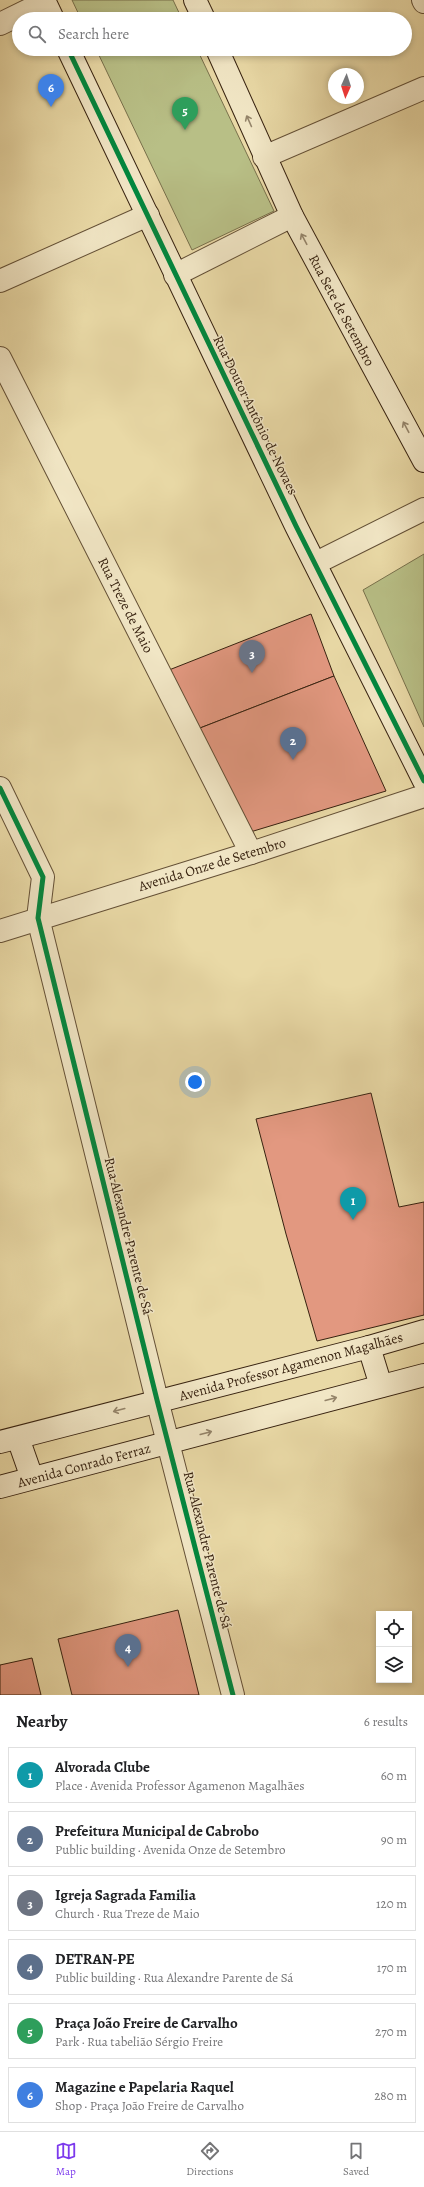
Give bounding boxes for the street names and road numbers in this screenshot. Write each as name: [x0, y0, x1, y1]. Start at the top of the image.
street label: Rua Sete de Setembro: [304, 251, 379, 369]
street label: Rua Doutor Antônio de Novaes: [209, 332, 302, 498]
street label: Rua Treze de Maio: [93, 554, 158, 656]
street label: Avenida Onze de Setembro: [135, 833, 288, 896]
street label: Rua Alexandre Parente de Sá: [100, 1155, 157, 1317]
street label: Avenida Professor Agamenon Magalhães: [176, 1327, 405, 1406]
street label: Avenida Conrado Ferraz: [14, 1439, 153, 1493]
street label: Rua Alexandre Parente de Sá: [179, 1469, 236, 1631]

